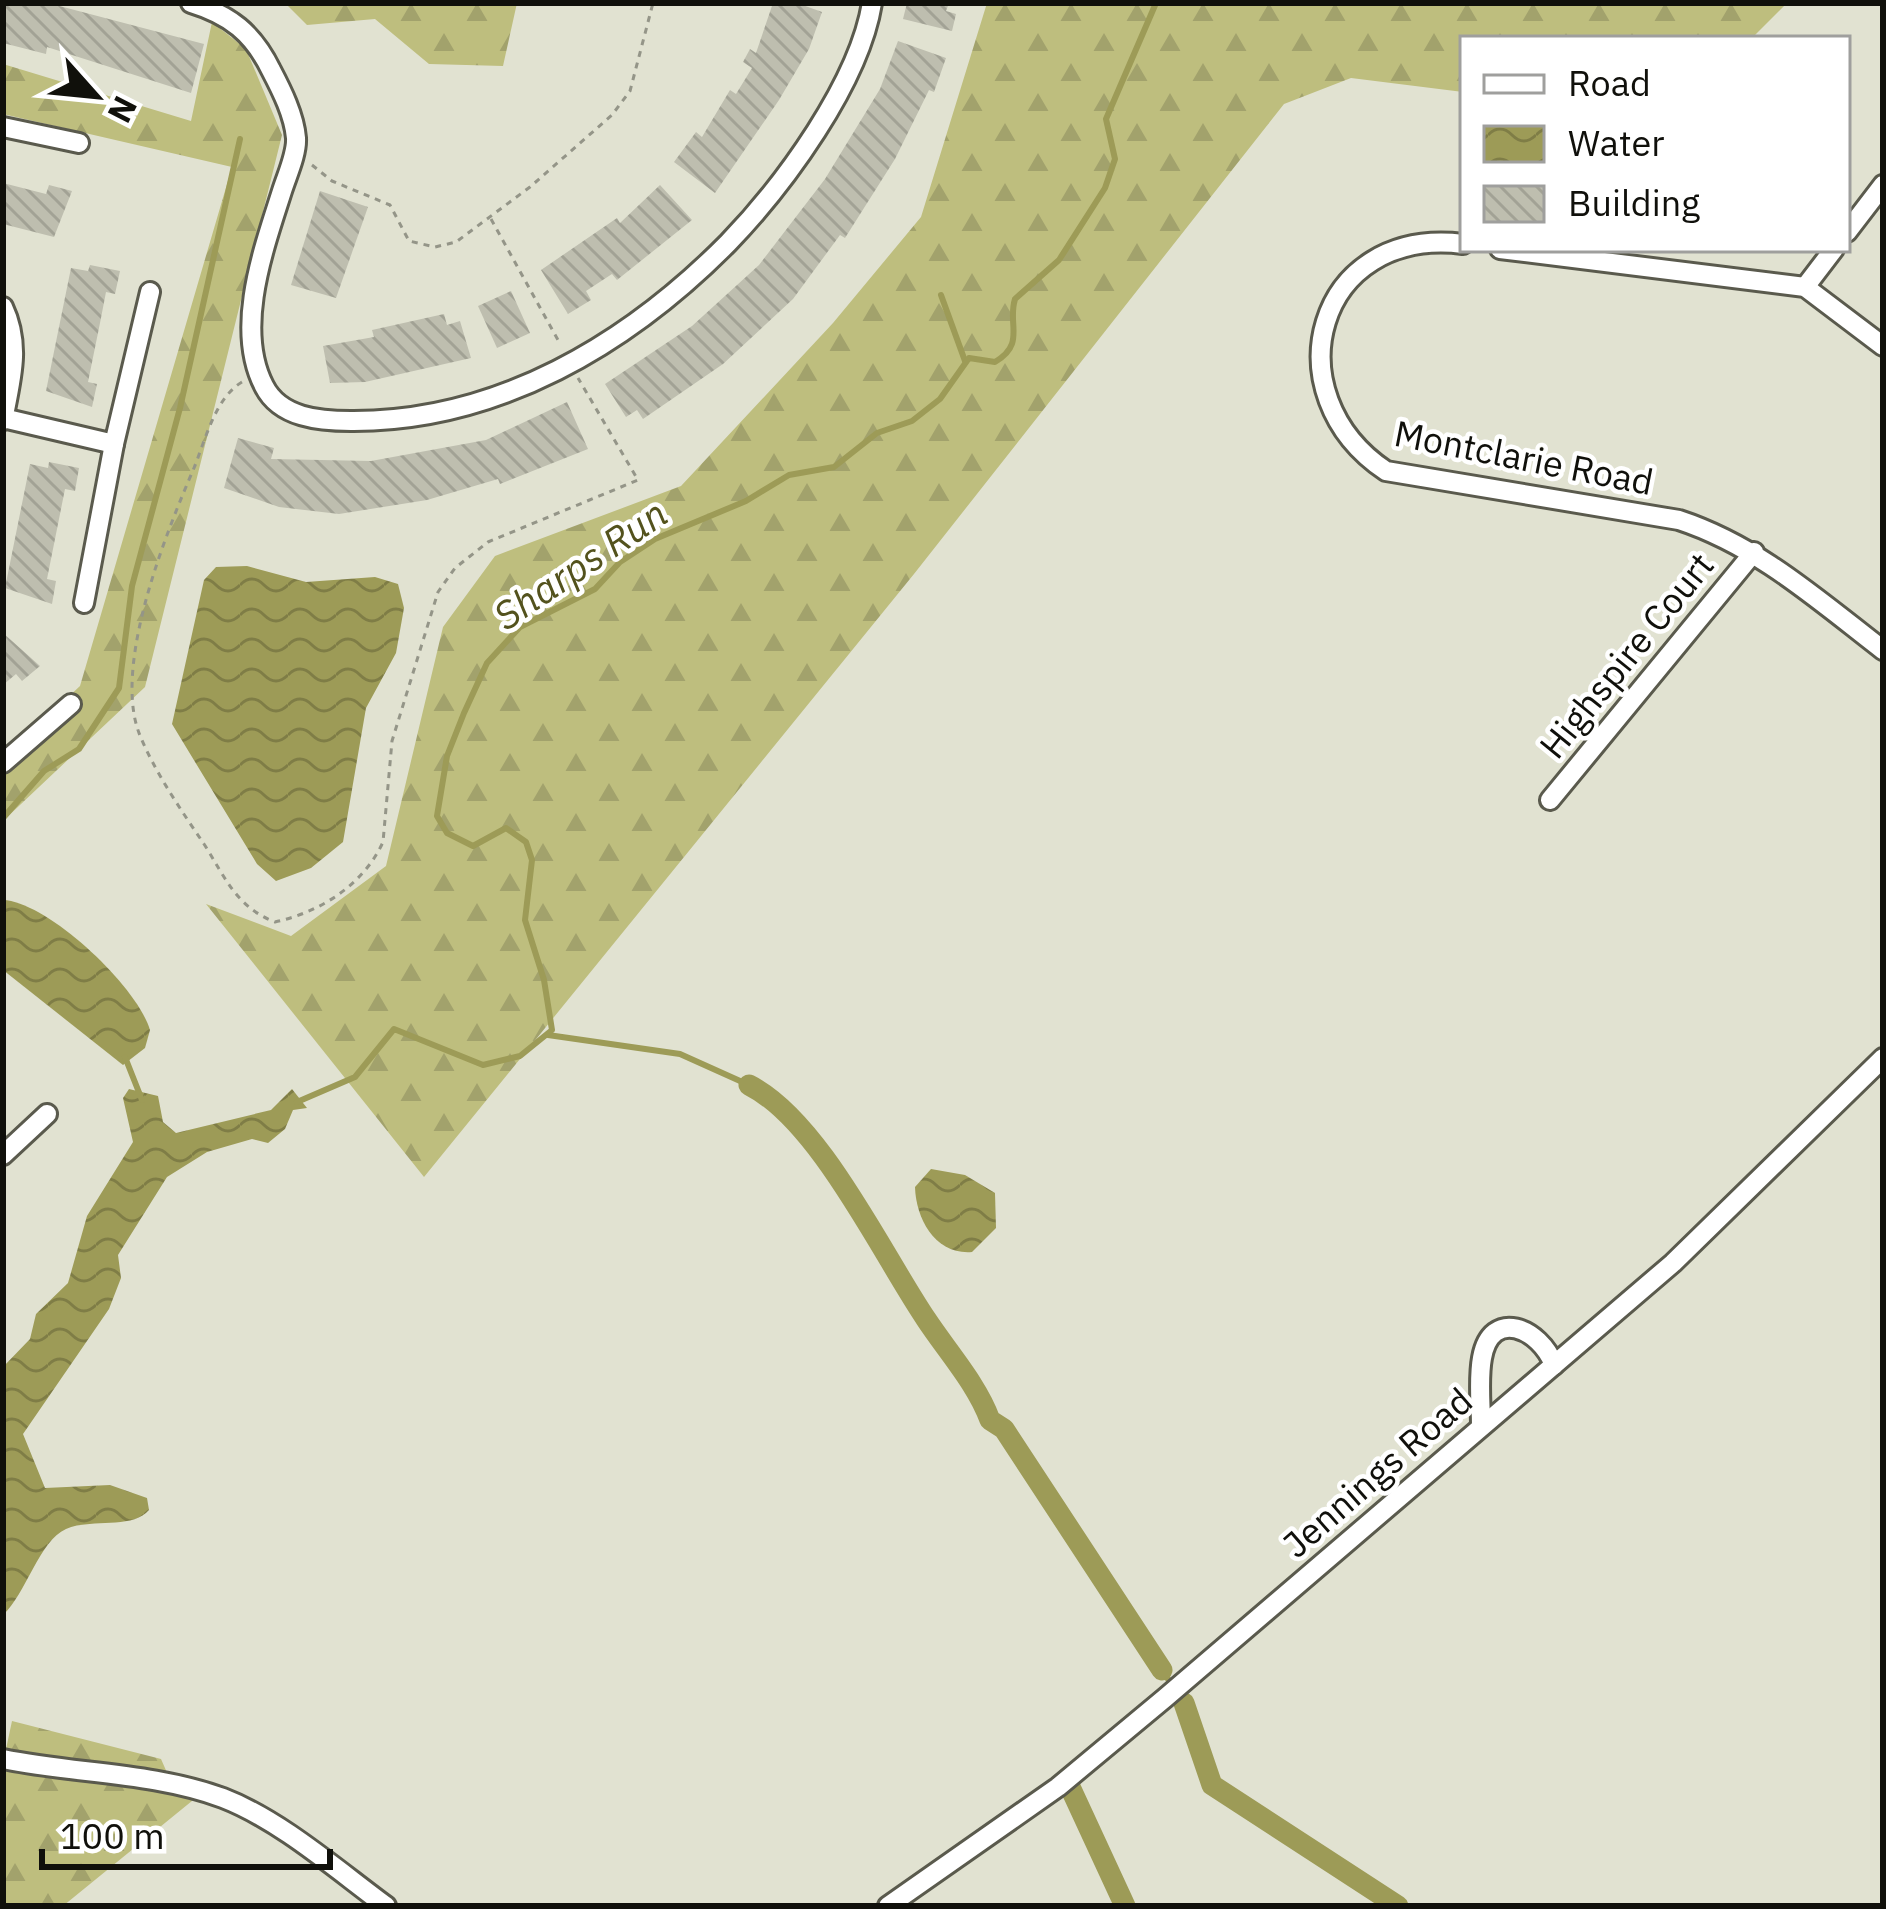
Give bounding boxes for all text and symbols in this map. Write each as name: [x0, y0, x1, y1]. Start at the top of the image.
north arrow: [36, 36, 156, 156]
legend: [1460, 36, 1850, 252]
text: Road: [1568, 59, 1651, 106]
text: N: [99, 89, 148, 130]
text: Water: [1568, 119, 1664, 166]
text: Building: [1568, 179, 1700, 226]
street label: Montclarie Road: [1391, 409, 1657, 505]
water label: Sharps Run: [483, 487, 677, 641]
street label: Highspire Court: [1529, 542, 1723, 768]
street label: Jennings Road: [1272, 1377, 1482, 1567]
scale bar: [42, 1795, 330, 1869]
text: 100 m: [60, 1812, 165, 1859]

